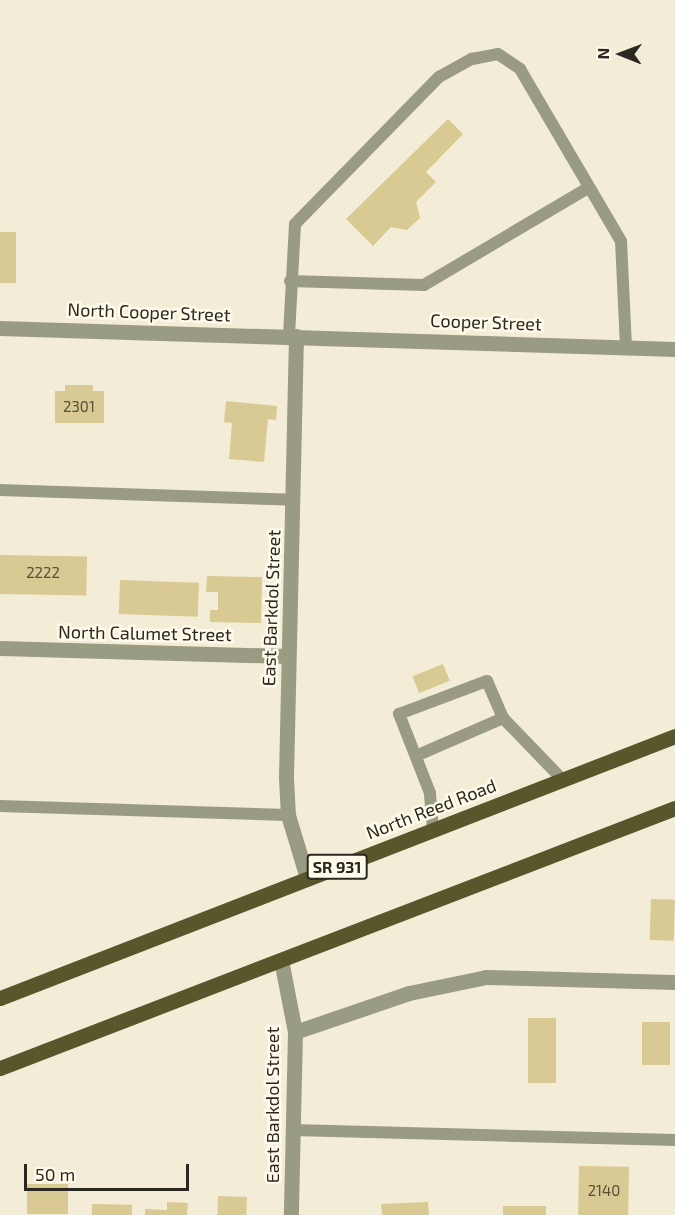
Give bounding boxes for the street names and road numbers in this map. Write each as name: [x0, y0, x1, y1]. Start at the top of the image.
street label: North Cooper Street: [67, 298, 231, 326]
street label: Cooper Street: [430, 309, 542, 335]
street label: East Barkdol Street: [257, 529, 285, 687]
street label: North Calumet Street: [58, 621, 232, 645]
street label: North Reed Road: [363, 774, 499, 844]
road number: SR 931: [306, 854, 368, 880]
street label: East Barkdol Street: [261, 1026, 283, 1184]

